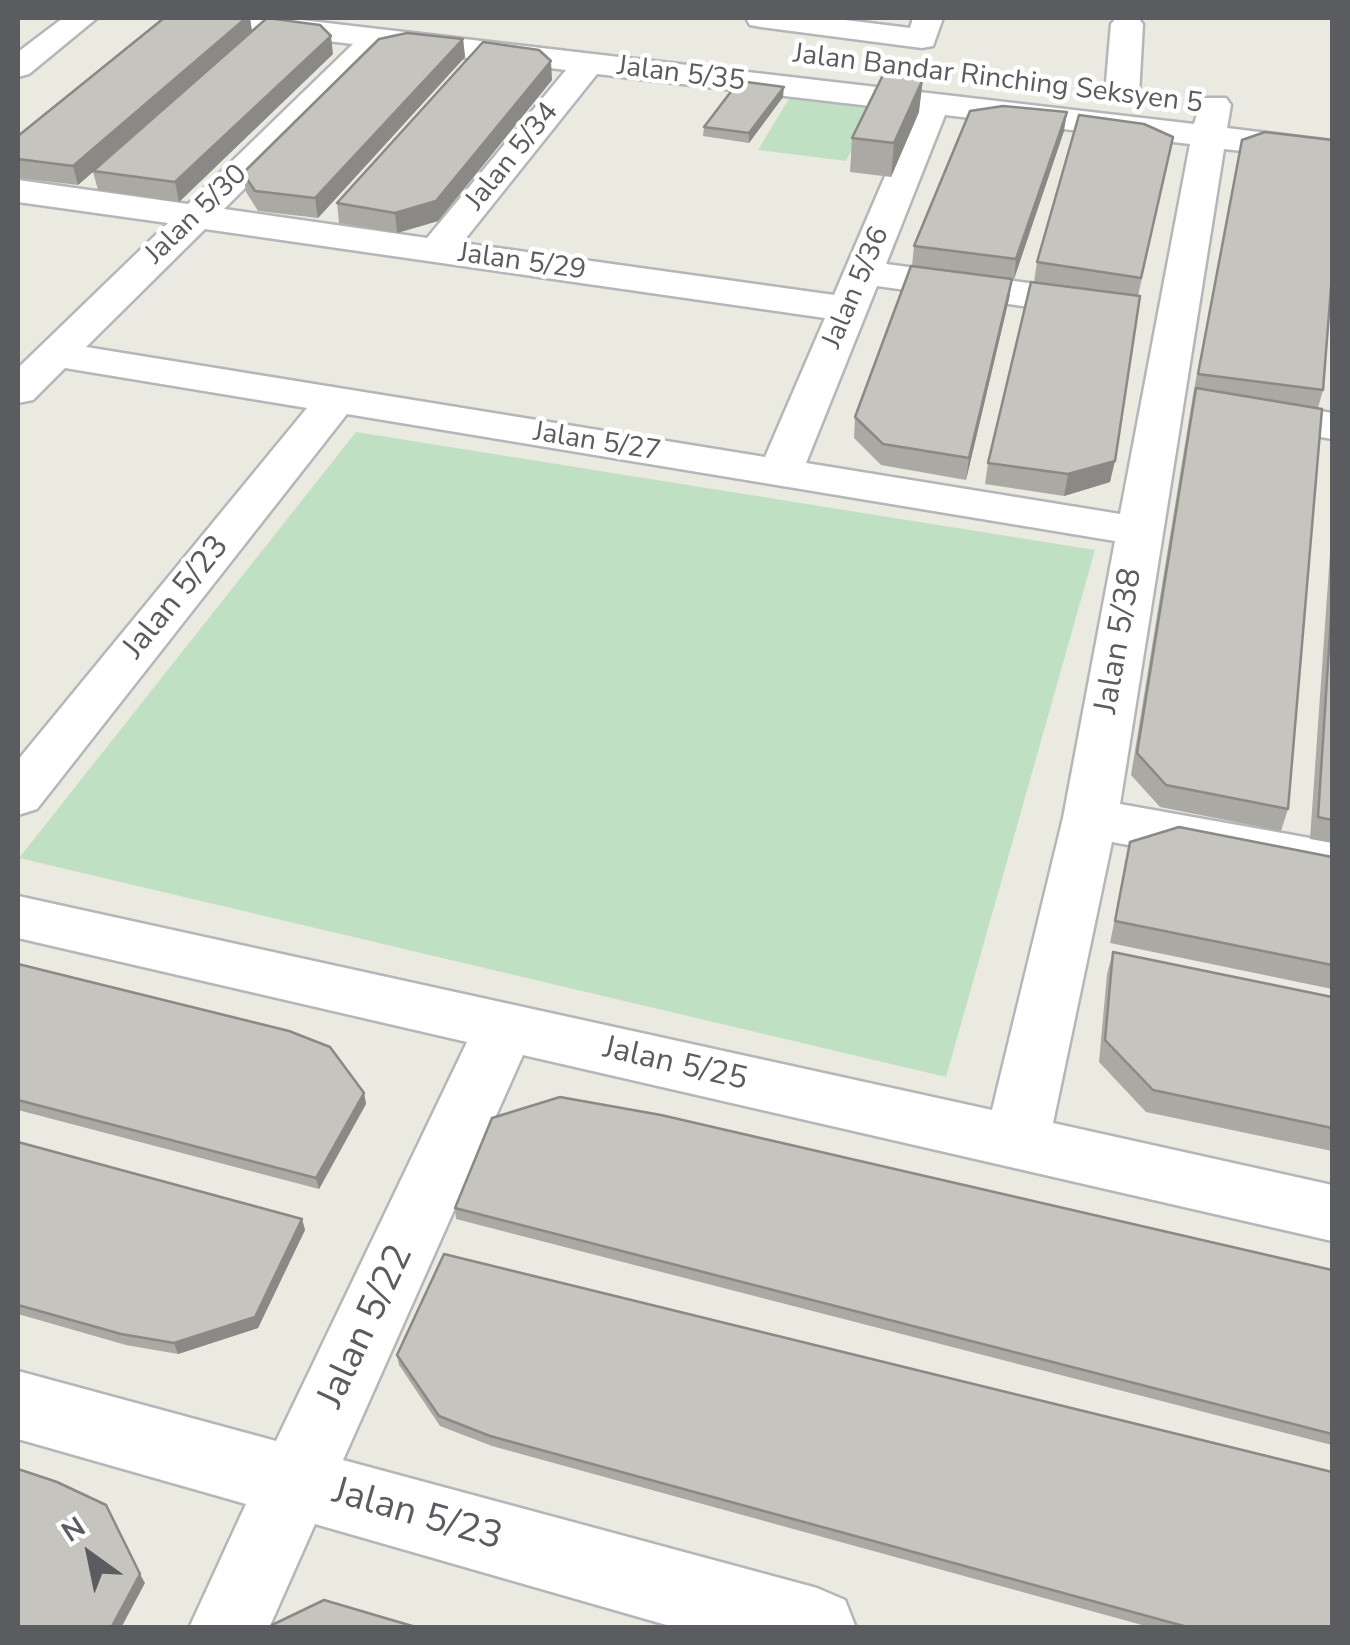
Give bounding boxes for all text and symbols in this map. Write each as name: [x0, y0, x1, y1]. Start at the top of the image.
street label: Jalan Bandar Rinching Seksyen 5: [791, 38, 1205, 122]
street label: Jalan 5/35: [615, 50, 747, 100]
street label: Jalan 5/34: [460, 97, 566, 217]
street label: Jalan 5/30: [139, 158, 255, 272]
street label: Jalan 5/36: [816, 222, 898, 354]
street label: Jalan 5/29: [456, 237, 588, 289]
street label: Jalan 5/27: [531, 416, 663, 470]
street label: Jalan 5/23: [116, 529, 238, 667]
street label: Jalan 5/38: [1088, 565, 1152, 717]
street label: Jalan 5/25: [599, 1030, 751, 1100]
street label: Jalan 5/22: [309, 1238, 425, 1416]
street label: Jalan 5/23: [327, 1470, 507, 1562]
north arrow: [40, 1505, 140, 1605]
text: N: [55, 1508, 93, 1551]

